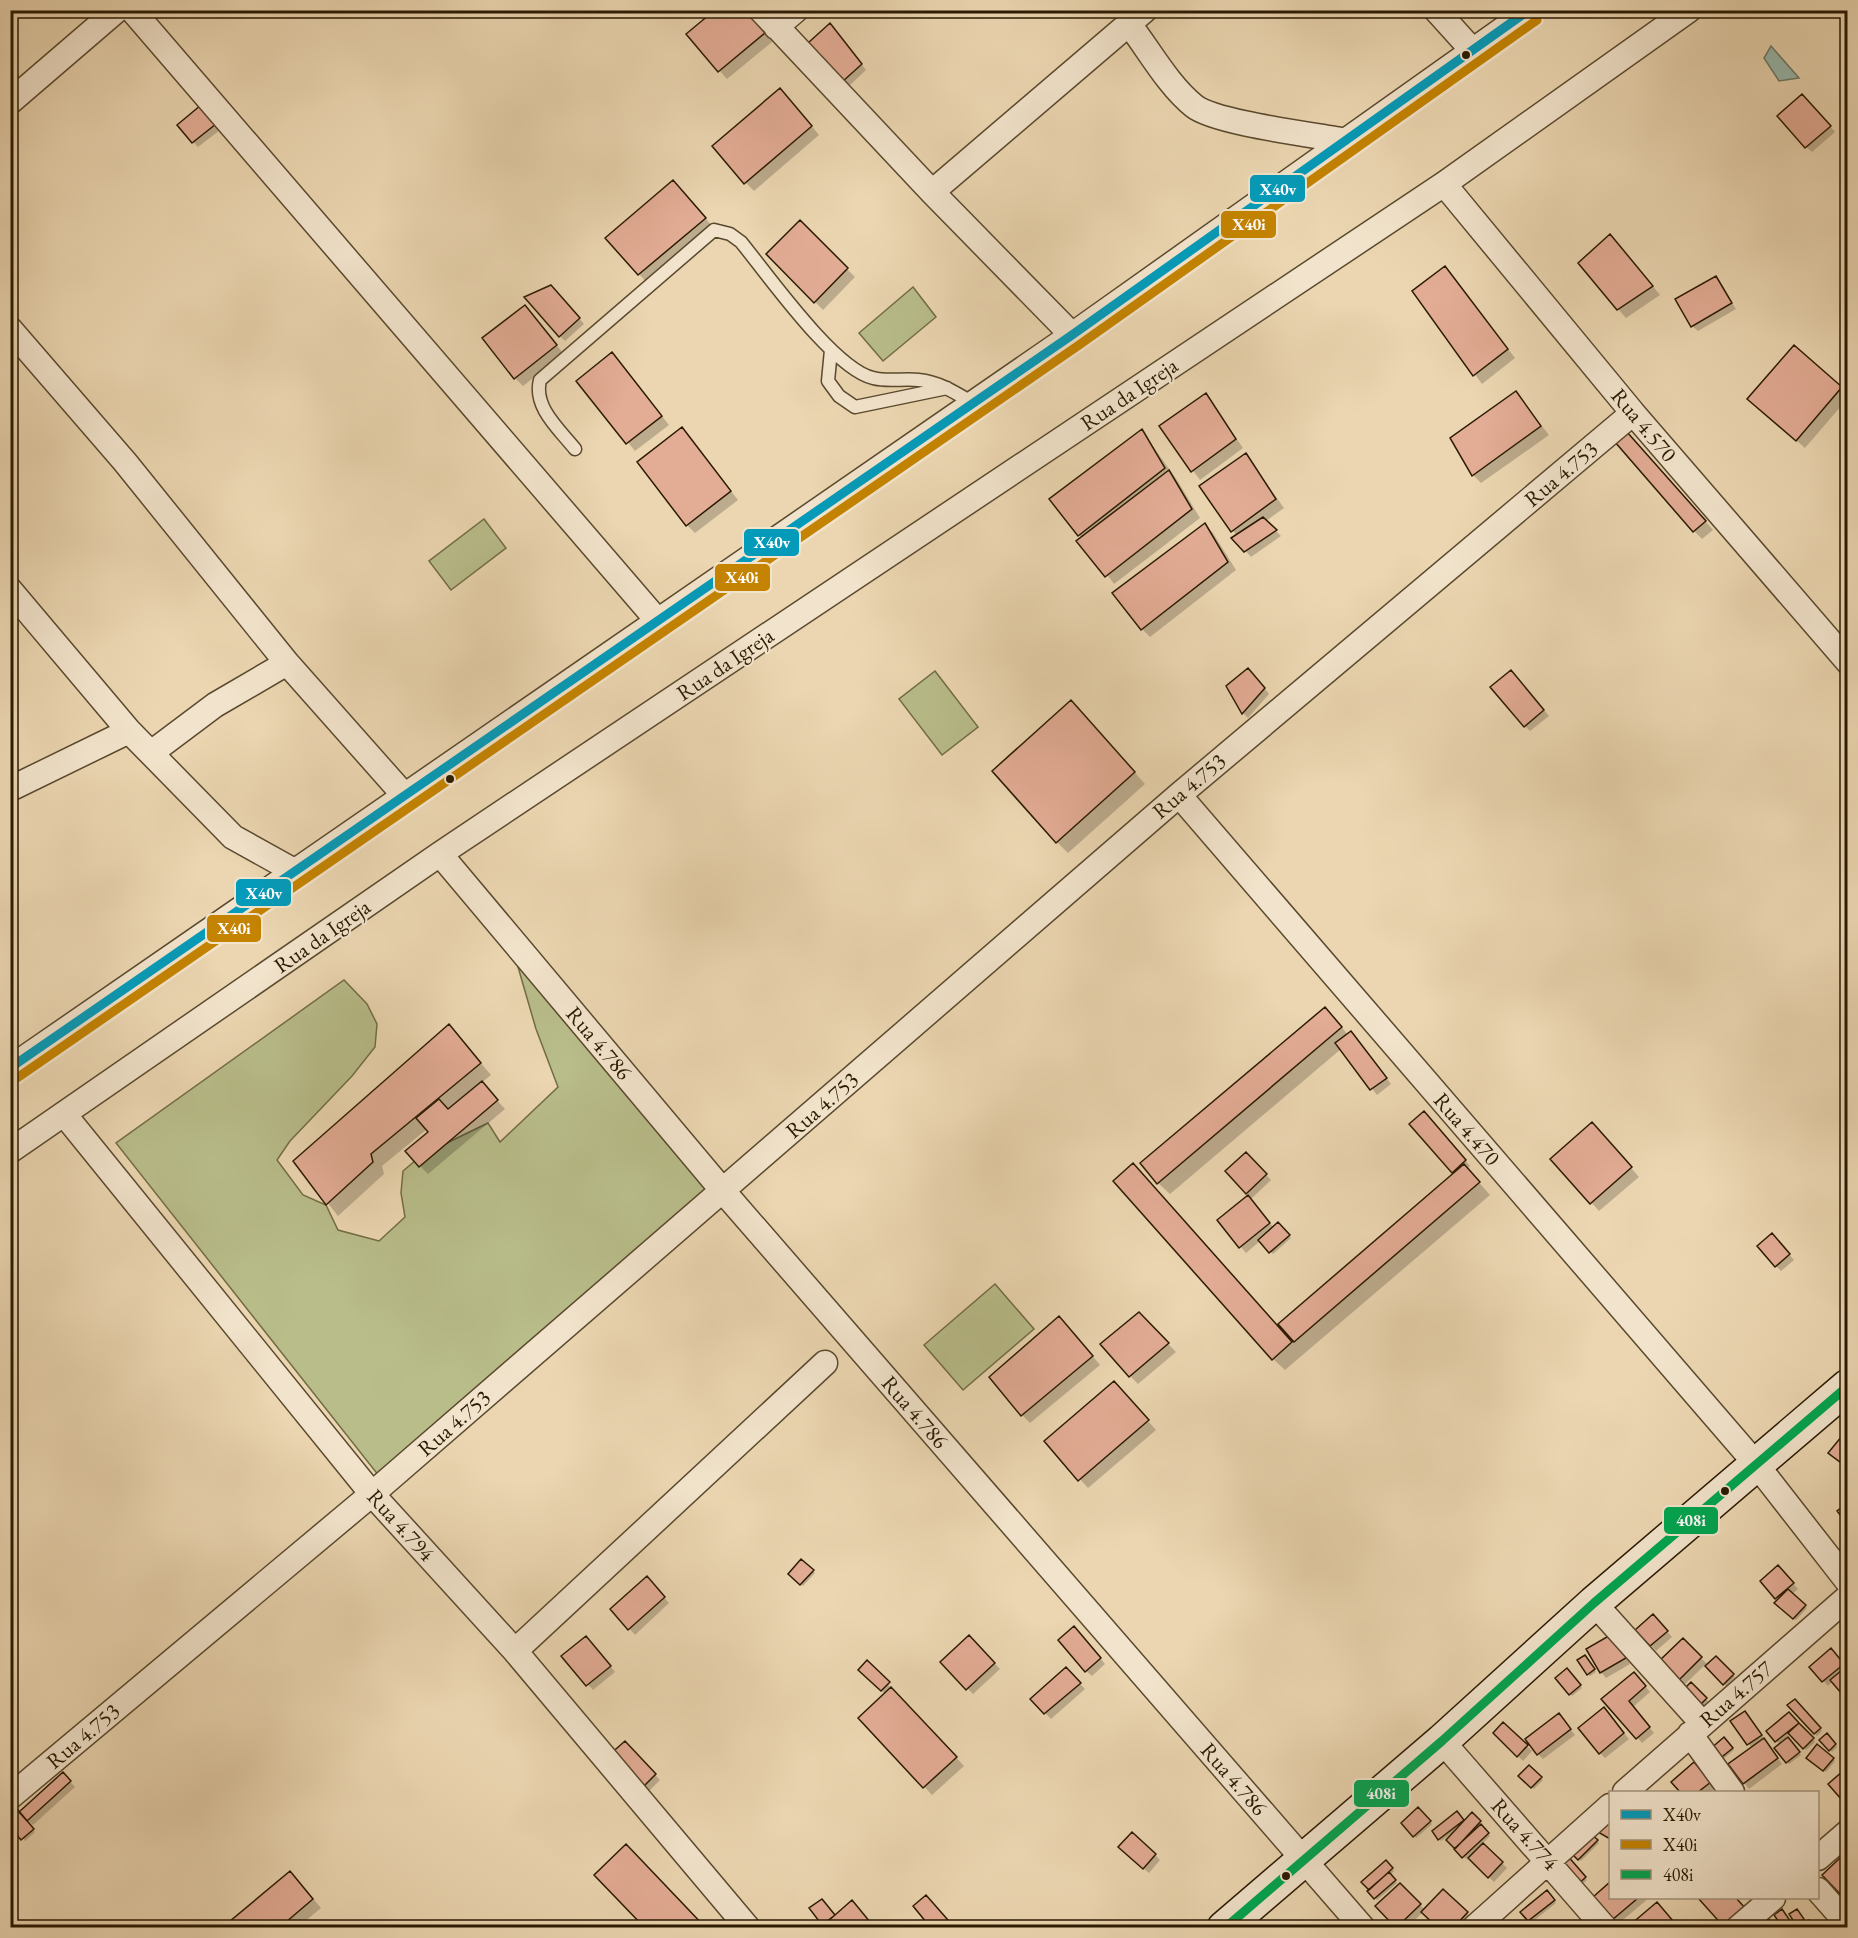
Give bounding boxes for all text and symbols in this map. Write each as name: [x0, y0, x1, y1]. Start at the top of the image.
unlabelled marker: [1460, 49, 1472, 61]
line badge: X40v: [1249, 174, 1306, 203]
text: X40v: [1259, 179, 1297, 200]
line badge: X40i: [1220, 210, 1277, 239]
text: X40i: [1231, 214, 1266, 235]
street label: Rua da Igreja: [1075, 351, 1184, 437]
street label: Rua 4.570: [1605, 382, 1684, 468]
street label: Rua 4.753: [1518, 435, 1604, 513]
line badge: X40v: [743, 528, 800, 557]
text: X40v: [753, 532, 791, 553]
line badge: X40i: [714, 563, 771, 592]
text: X40i: [724, 567, 759, 588]
street label: Rua da Igreja: [671, 621, 780, 707]
street label: Rua 4.753: [1146, 747, 1232, 825]
unlabelled marker: [444, 773, 456, 785]
line badge: X40v: [235, 878, 292, 907]
text: X40v: [245, 883, 283, 904]
street label: Rua da Igreja: [268, 892, 376, 980]
line badge: X40i: [206, 914, 262, 943]
text: X40i: [216, 918, 251, 939]
street label: Rua 4.786: [560, 1000, 639, 1086]
street label: Rua 4.753: [779, 1065, 865, 1145]
street label: Rua 4.470: [1427, 1086, 1507, 1172]
street label: Rua 4.786: [875, 1369, 955, 1455]
street label: Rua 4.753: [411, 1383, 497, 1463]
street label: Rua 4.794: [361, 1483, 441, 1568]
unlabelled marker: [1719, 1485, 1731, 1497]
line badge: 408i: [1663, 1506, 1719, 1535]
text: 408i: [1676, 1510, 1706, 1531]
street label: Rua 4.757: [1693, 1654, 1779, 1734]
street label: Rua 4.753: [40, 1697, 126, 1775]
street label: Rua 4.786: [1194, 1736, 1274, 1822]
line badge: 408i: [1353, 1779, 1410, 1808]
text: 408i: [1366, 1783, 1396, 1804]
legend: [1609, 1791, 1819, 1899]
street label: Rua 4.774: [1485, 1792, 1565, 1877]
text: X40v: [1662, 1803, 1701, 1826]
text: X40i: [1662, 1833, 1698, 1856]
text: 408i: [1663, 1863, 1694, 1886]
unlabelled marker: [1280, 1870, 1292, 1882]

